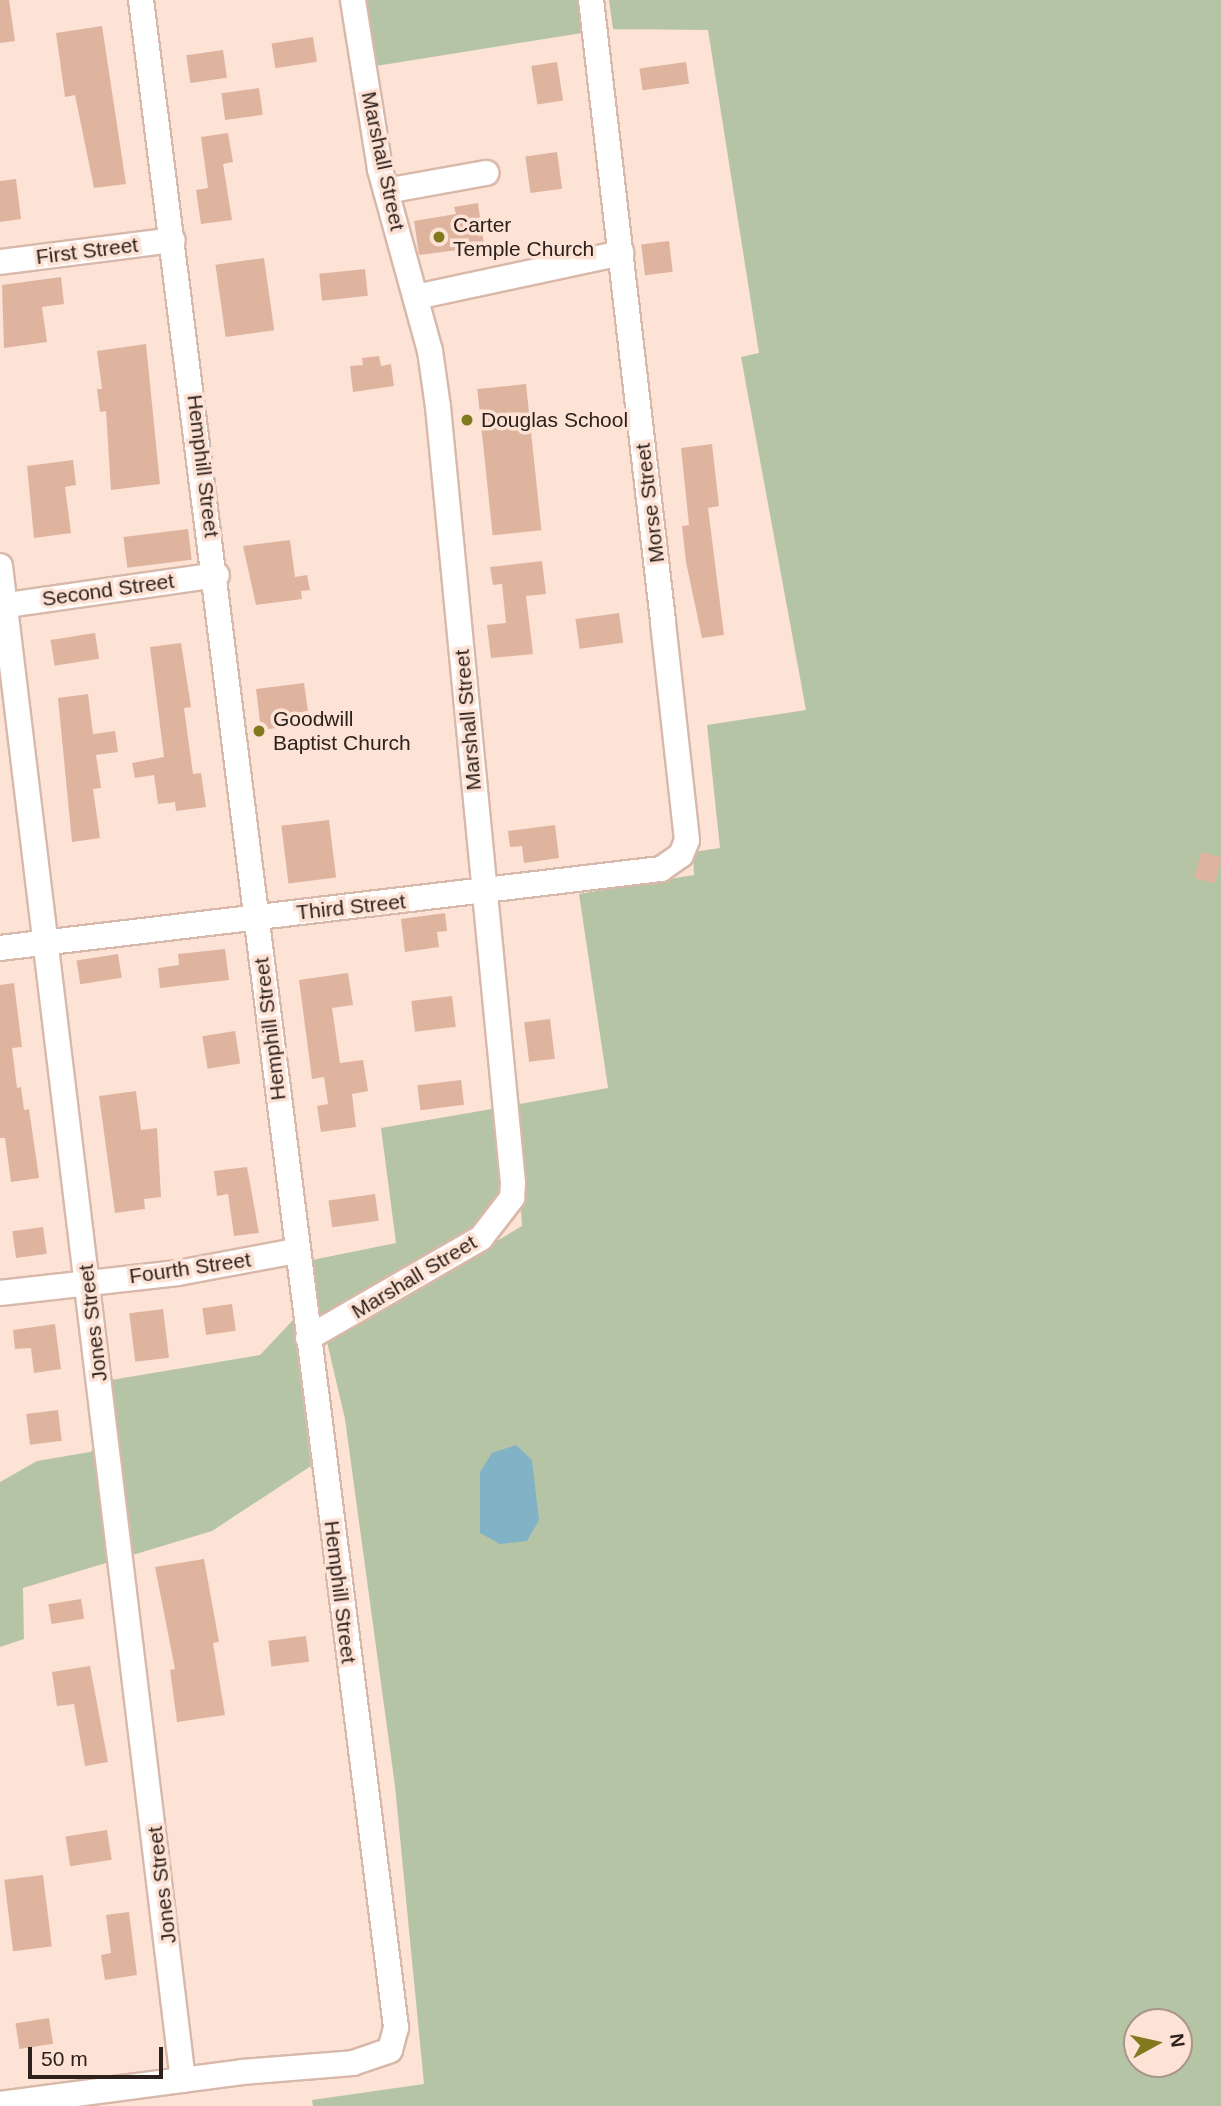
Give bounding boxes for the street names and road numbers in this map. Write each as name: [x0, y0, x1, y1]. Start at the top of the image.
street label: Marshall Street: [356, 89, 410, 233]
street label: First Street: [35, 232, 139, 270]
street label: Hemphill Street: [182, 393, 224, 539]
street label: Morse Street: [630, 442, 670, 564]
street label: Second Street: [40, 568, 176, 612]
street label: Marshall Street: [449, 649, 487, 791]
street label: Third Street: [295, 889, 407, 925]
street label: Hemphill Street: [249, 956, 291, 1102]
street label: Marshall Street: [347, 1230, 481, 1324]
street label: Fourth Street: [128, 1247, 252, 1289]
street label: Jones Street: [73, 1263, 113, 1383]
street label: Hemphill Street: [319, 1519, 361, 1665]
street label: Jones Street: [142, 1825, 182, 1945]

